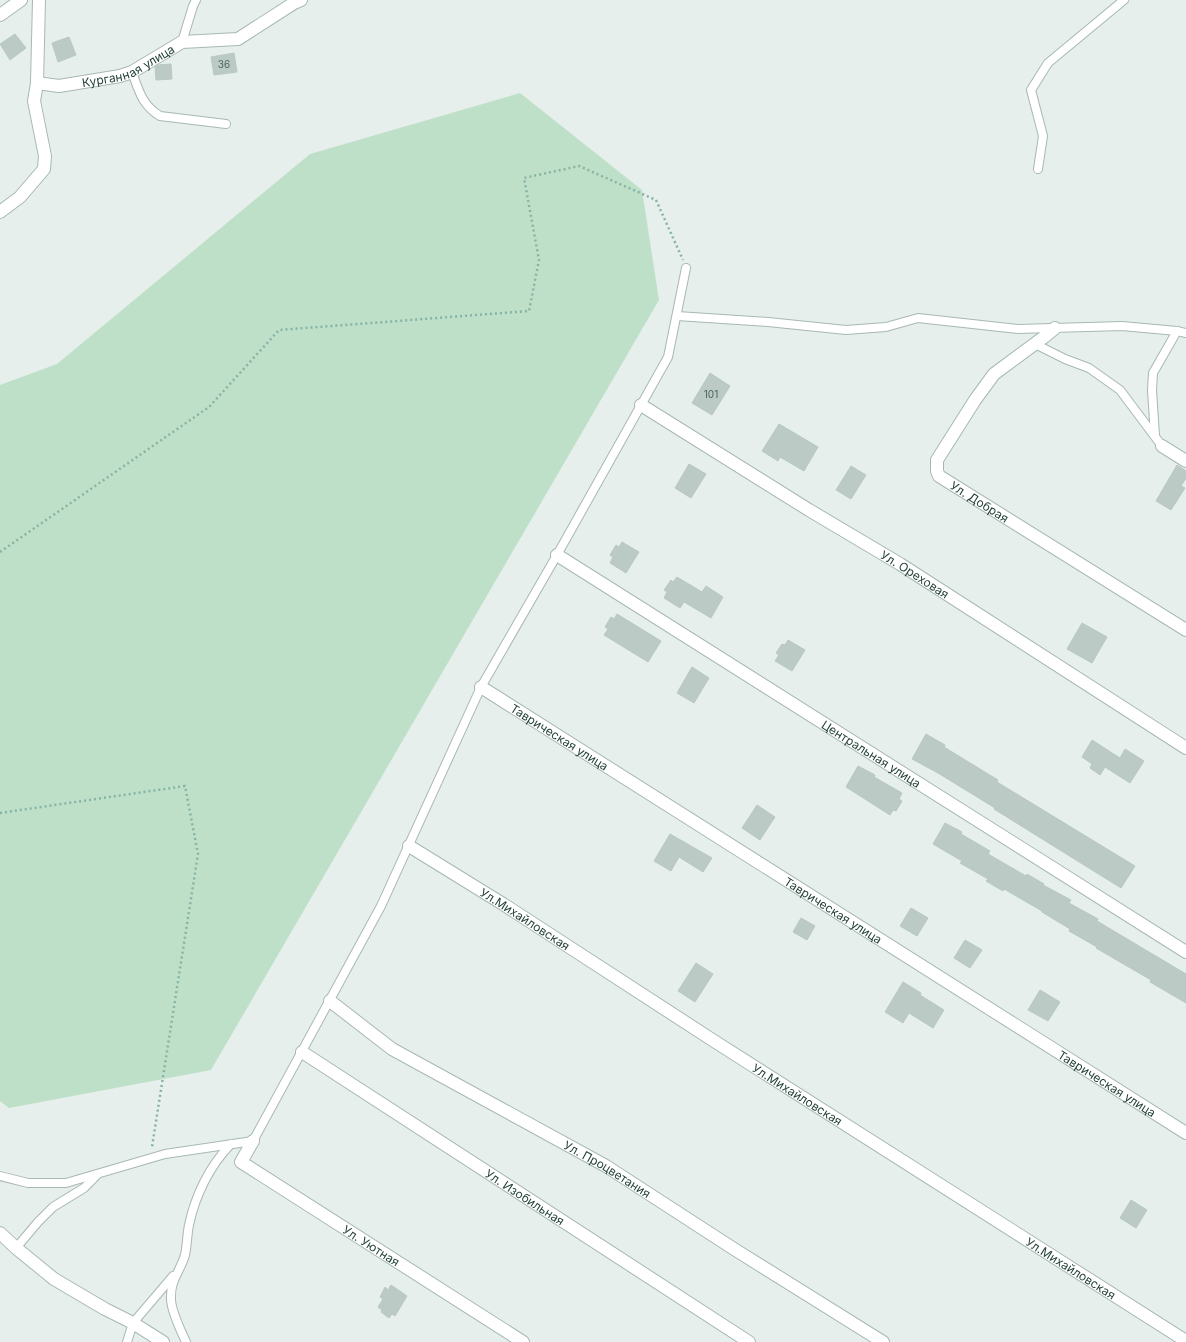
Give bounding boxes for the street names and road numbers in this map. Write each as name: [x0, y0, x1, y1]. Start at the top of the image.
street label: Курганная улица: [81, 41, 177, 90]
street label: Ул. Добрая: [948, 477, 1012, 525]
street label: Ул. Ореховая: [878, 547, 952, 601]
street label: Таврическая улица: [508, 700, 611, 773]
street label: Центральная улица: [819, 717, 924, 790]
street label: Таврическая улица: [782, 873, 885, 947]
street label: Ул.Михайловская: [477, 884, 573, 953]
street label: Таврическая улица: [1055, 1047, 1159, 1120]
street label: Ул.Михайловская: [750, 1060, 845, 1128]
street label: Ул. Процветания: [561, 1137, 654, 1201]
street label: Ул. Изобильная: [483, 1165, 568, 1228]
street label: Ул. Уютная: [340, 1222, 403, 1269]
street label: Ул.Михайловская: [1023, 1234, 1119, 1302]

